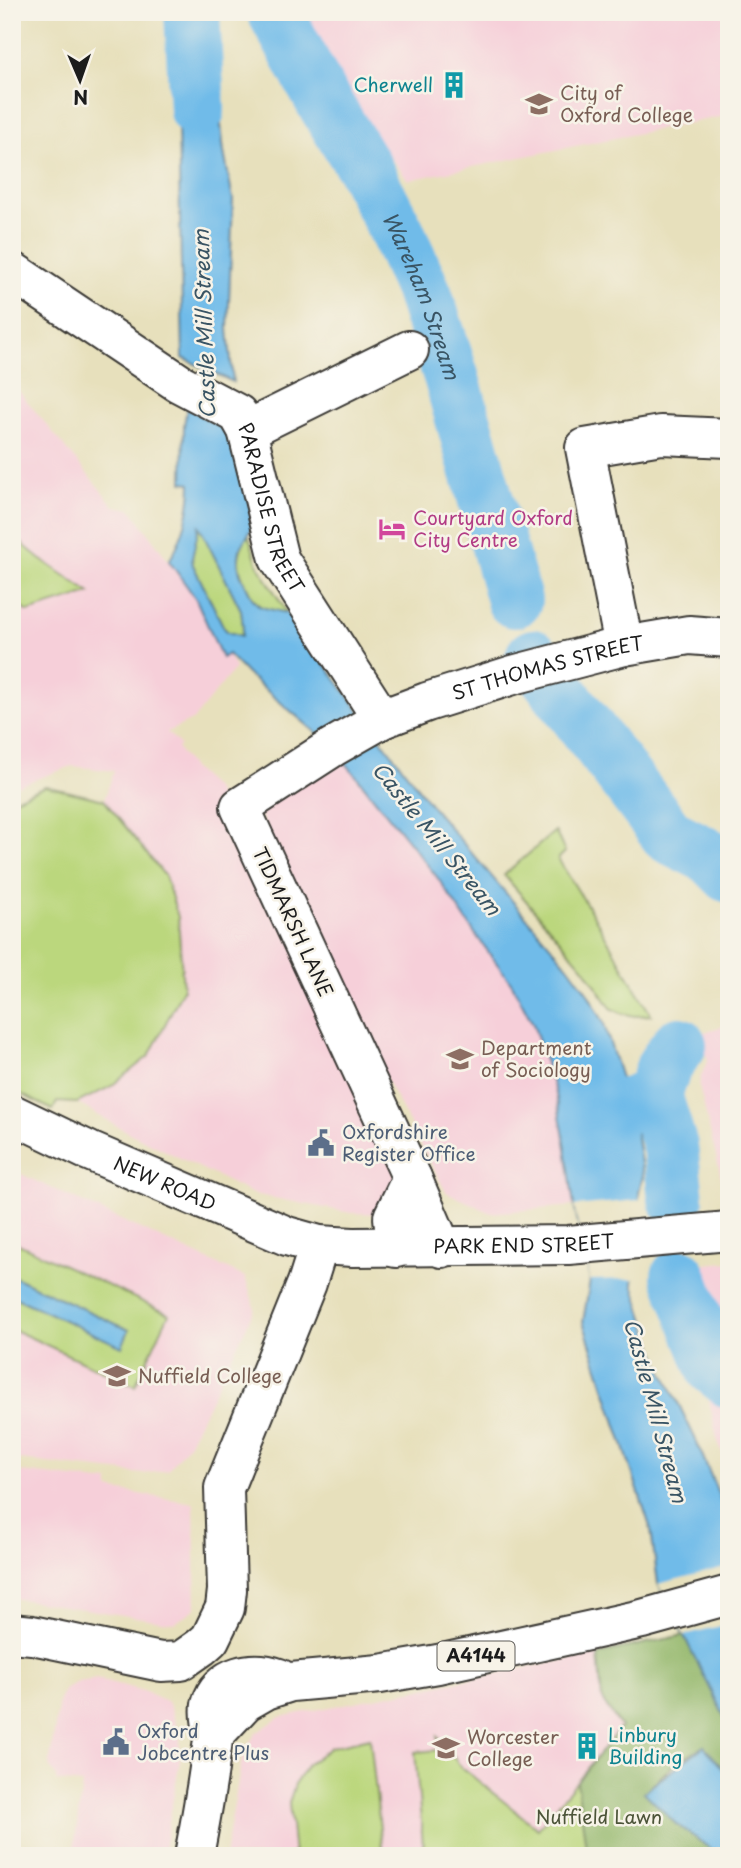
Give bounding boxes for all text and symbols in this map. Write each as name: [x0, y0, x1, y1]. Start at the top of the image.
north arrow: [46, 46, 116, 116]
place label: Cherwell: [353, 70, 433, 98]
building icon: Cherwell: [439, 70, 469, 100]
place label: City of Oxford College: [560, 78, 693, 128]
text: N: [73, 84, 89, 112]
school or university icon: City of Oxford College: [524, 89, 554, 119]
water label: Wareham Stream: [375, 206, 469, 384]
water label: Castle Mill Stream: [184, 228, 222, 419]
street label: PARADISE STREET: [232, 417, 312, 598]
place label: Courtyard Oxford City Centre: [413, 503, 573, 553]
hotel icon: Courtyard Oxford City Centre: [377, 514, 407, 544]
street label: ST THOMAS STREET: [448, 628, 645, 706]
water label: Castle Mill Stream: [366, 754, 510, 922]
street label: TIDMARSH LANE: [247, 842, 341, 1001]
place label: Department of Sociology: [481, 1033, 592, 1083]
school or university icon: Department of Sociology: [445, 1044, 475, 1074]
place label: Oxfordshire Register Office: [342, 1117, 476, 1167]
public building icon: Oxfordshire Register Office: [306, 1128, 336, 1158]
street label: NEW ROAD: [110, 1148, 221, 1217]
street label: PARK END STREET: [433, 1226, 615, 1259]
water label: Castle Mill Stream: [617, 1315, 697, 1507]
school or university icon: Nuffield College: [102, 1361, 132, 1391]
place label: Nuffield College: [138, 1361, 282, 1389]
road number: A4144: [438, 1642, 514, 1671]
place label: Oxford Jobcentre Plus: [137, 1716, 269, 1766]
place label: Linbury Building: [608, 1720, 682, 1770]
place label: Worcester College: [467, 1722, 559, 1772]
public building icon: Oxford Jobcentre Plus: [101, 1727, 131, 1757]
building icon: Linbury Building: [572, 1731, 602, 1761]
school or university icon: Worcester College: [431, 1733, 461, 1763]
park label: Nuffield Lawn: [536, 1802, 662, 1830]

